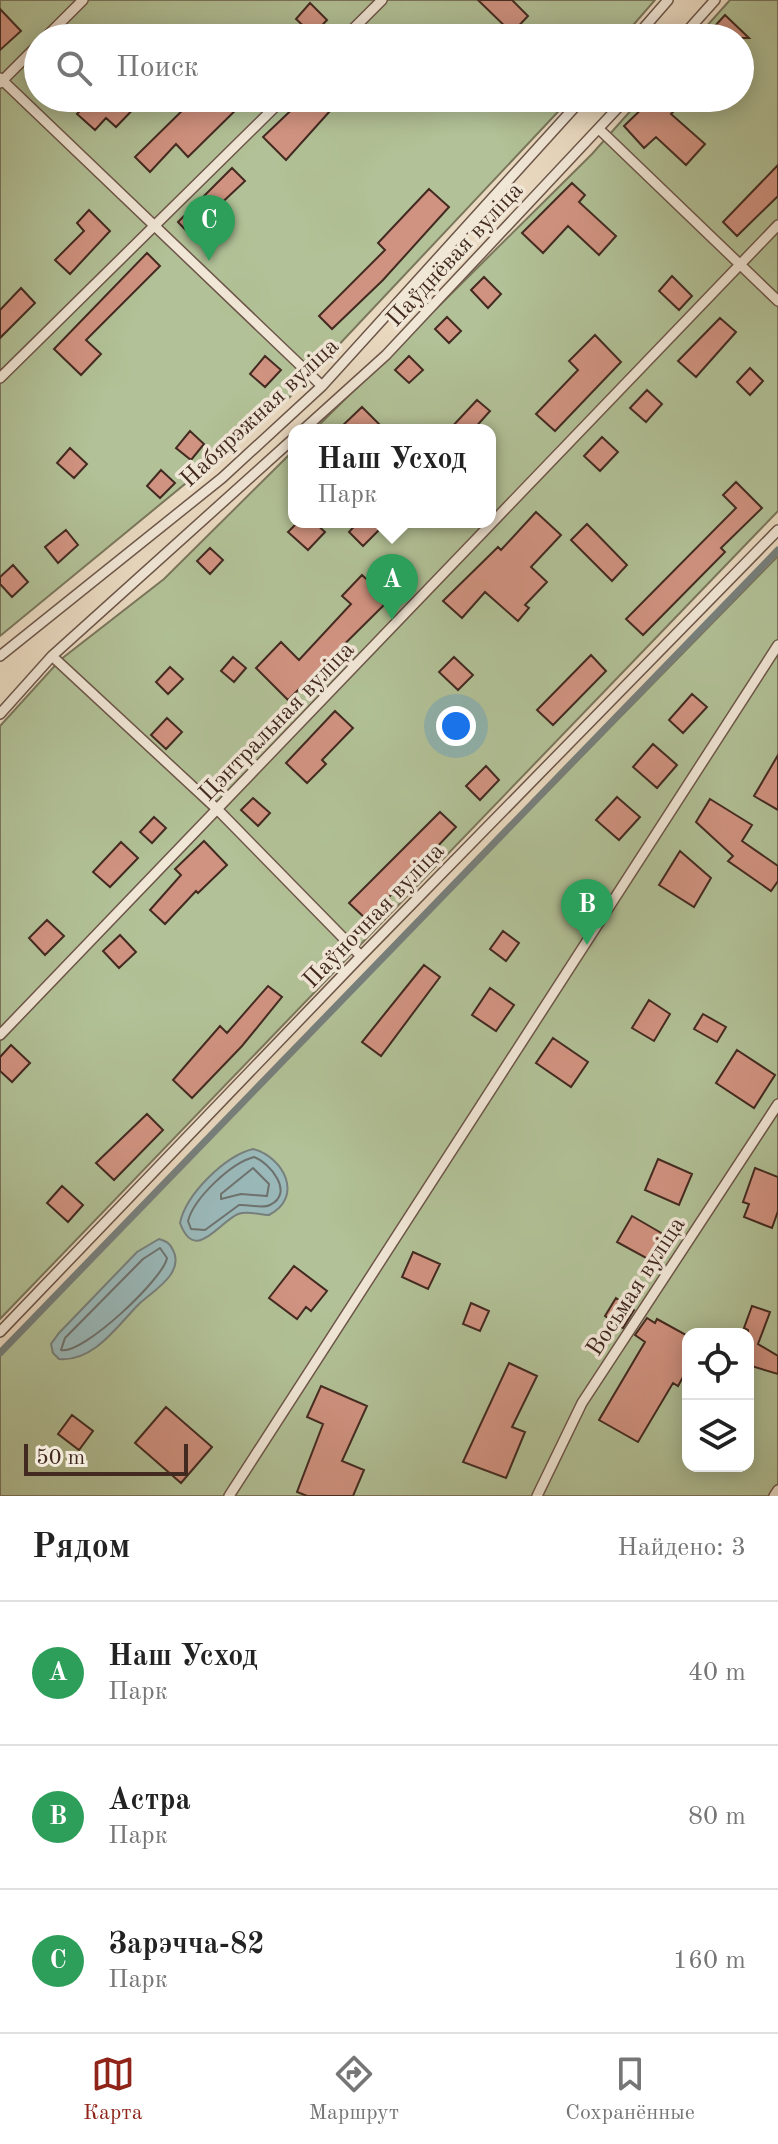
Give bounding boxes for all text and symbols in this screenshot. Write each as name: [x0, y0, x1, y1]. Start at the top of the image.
search box: [24, 24, 754, 112]
icon: search: [52, 46, 96, 90]
text: Поиск: [116, 53, 199, 83]
street label: Паўднёвая вуліца: [383, 179, 528, 332]
pin: C: [183, 195, 235, 261]
street label: Набярэжная вуліца: [177, 334, 344, 493]
popup: [288, 424, 496, 528]
text: Наш Усход: [317, 445, 467, 475]
text: Парк: [317, 482, 377, 508]
pin: A: [366, 554, 418, 620]
street label: Цэнтральная вуліца: [195, 638, 360, 807]
your location: [436, 706, 476, 746]
street label: Паўночная вуліца: [299, 839, 450, 994]
pin: B: [561, 879, 613, 945]
street label: Восьмая вуліца: [583, 1213, 690, 1361]
map controls: [682, 1328, 754, 1472]
button: locate: [682, 1328, 754, 1400]
button: layers: [682, 1400, 754, 1472]
scale bar: [24, 1440, 188, 1476]
text: 50 m: [36, 1447, 85, 1469]
text: Рядом: [32, 1531, 131, 1565]
text: Найдено: 3: [617, 1535, 746, 1561]
text: Наш Усход: [108, 1642, 258, 1672]
text: A: [48, 1660, 68, 1686]
text: 40 m: [688, 1660, 746, 1686]
text: Парк: [108, 1679, 168, 1705]
text: Астра: [108, 1786, 191, 1816]
text: B: [49, 1804, 67, 1830]
text: 80 m: [688, 1804, 746, 1830]
text: Парк: [108, 1823, 168, 1849]
text: Зарэчча-82: [108, 1930, 265, 1960]
text: C: [49, 1948, 67, 1974]
text: 160 m: [673, 1948, 746, 1974]
text: Парк: [108, 1967, 168, 1993]
tab: Карта: [83, 2052, 143, 2127]
tab: Маршрут: [309, 2052, 399, 2127]
tab: Сохранённые: [565, 2052, 695, 2127]

